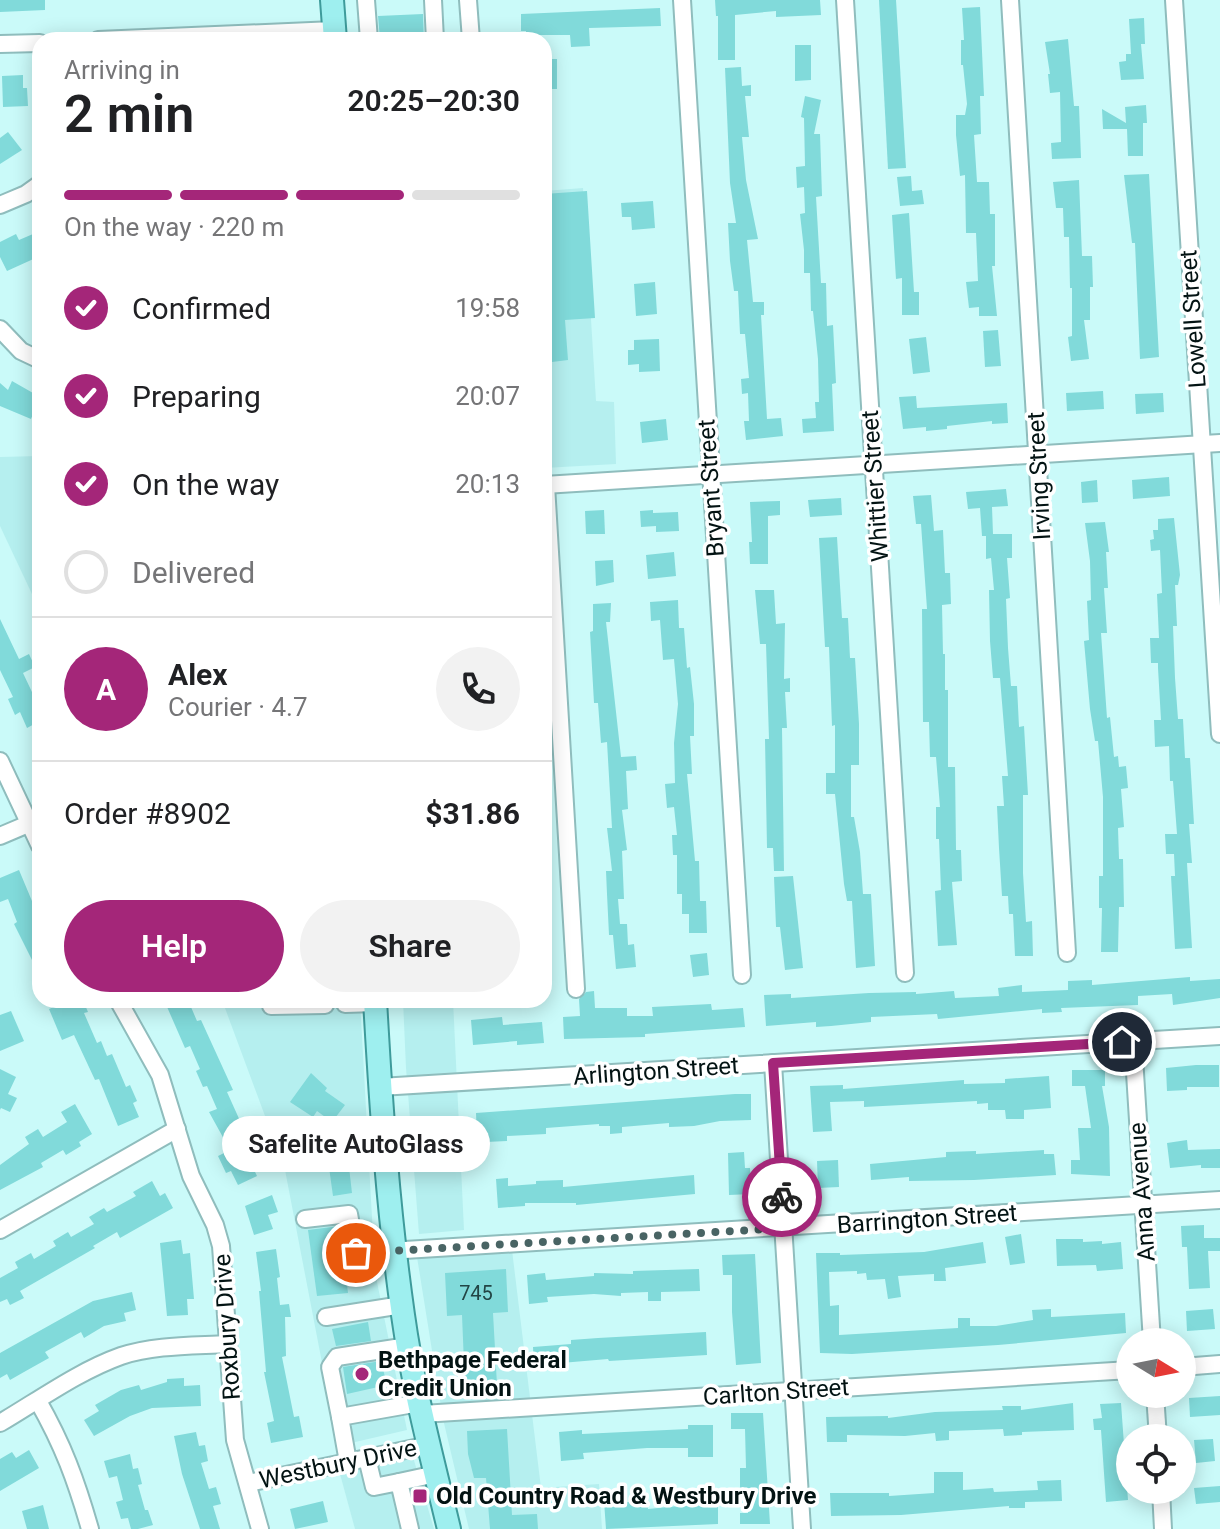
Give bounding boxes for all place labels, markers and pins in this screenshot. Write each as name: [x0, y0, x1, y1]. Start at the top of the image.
pin: [1088, 1008, 1156, 1076]
callout: Safelite AutoGlass: [222, 1117, 490, 1173]
pin: [322, 1219, 390, 1287]
place label: Bethpage Federal Credit Union: [378, 1346, 567, 1402]
marker: Bethpage Federal Credit Union: [353, 1365, 371, 1383]
place label: Old Country Road & Westbury Drive: [436, 1482, 816, 1510]
marker: Old Country Road & Westbury Drive: [411, 1487, 429, 1505]

